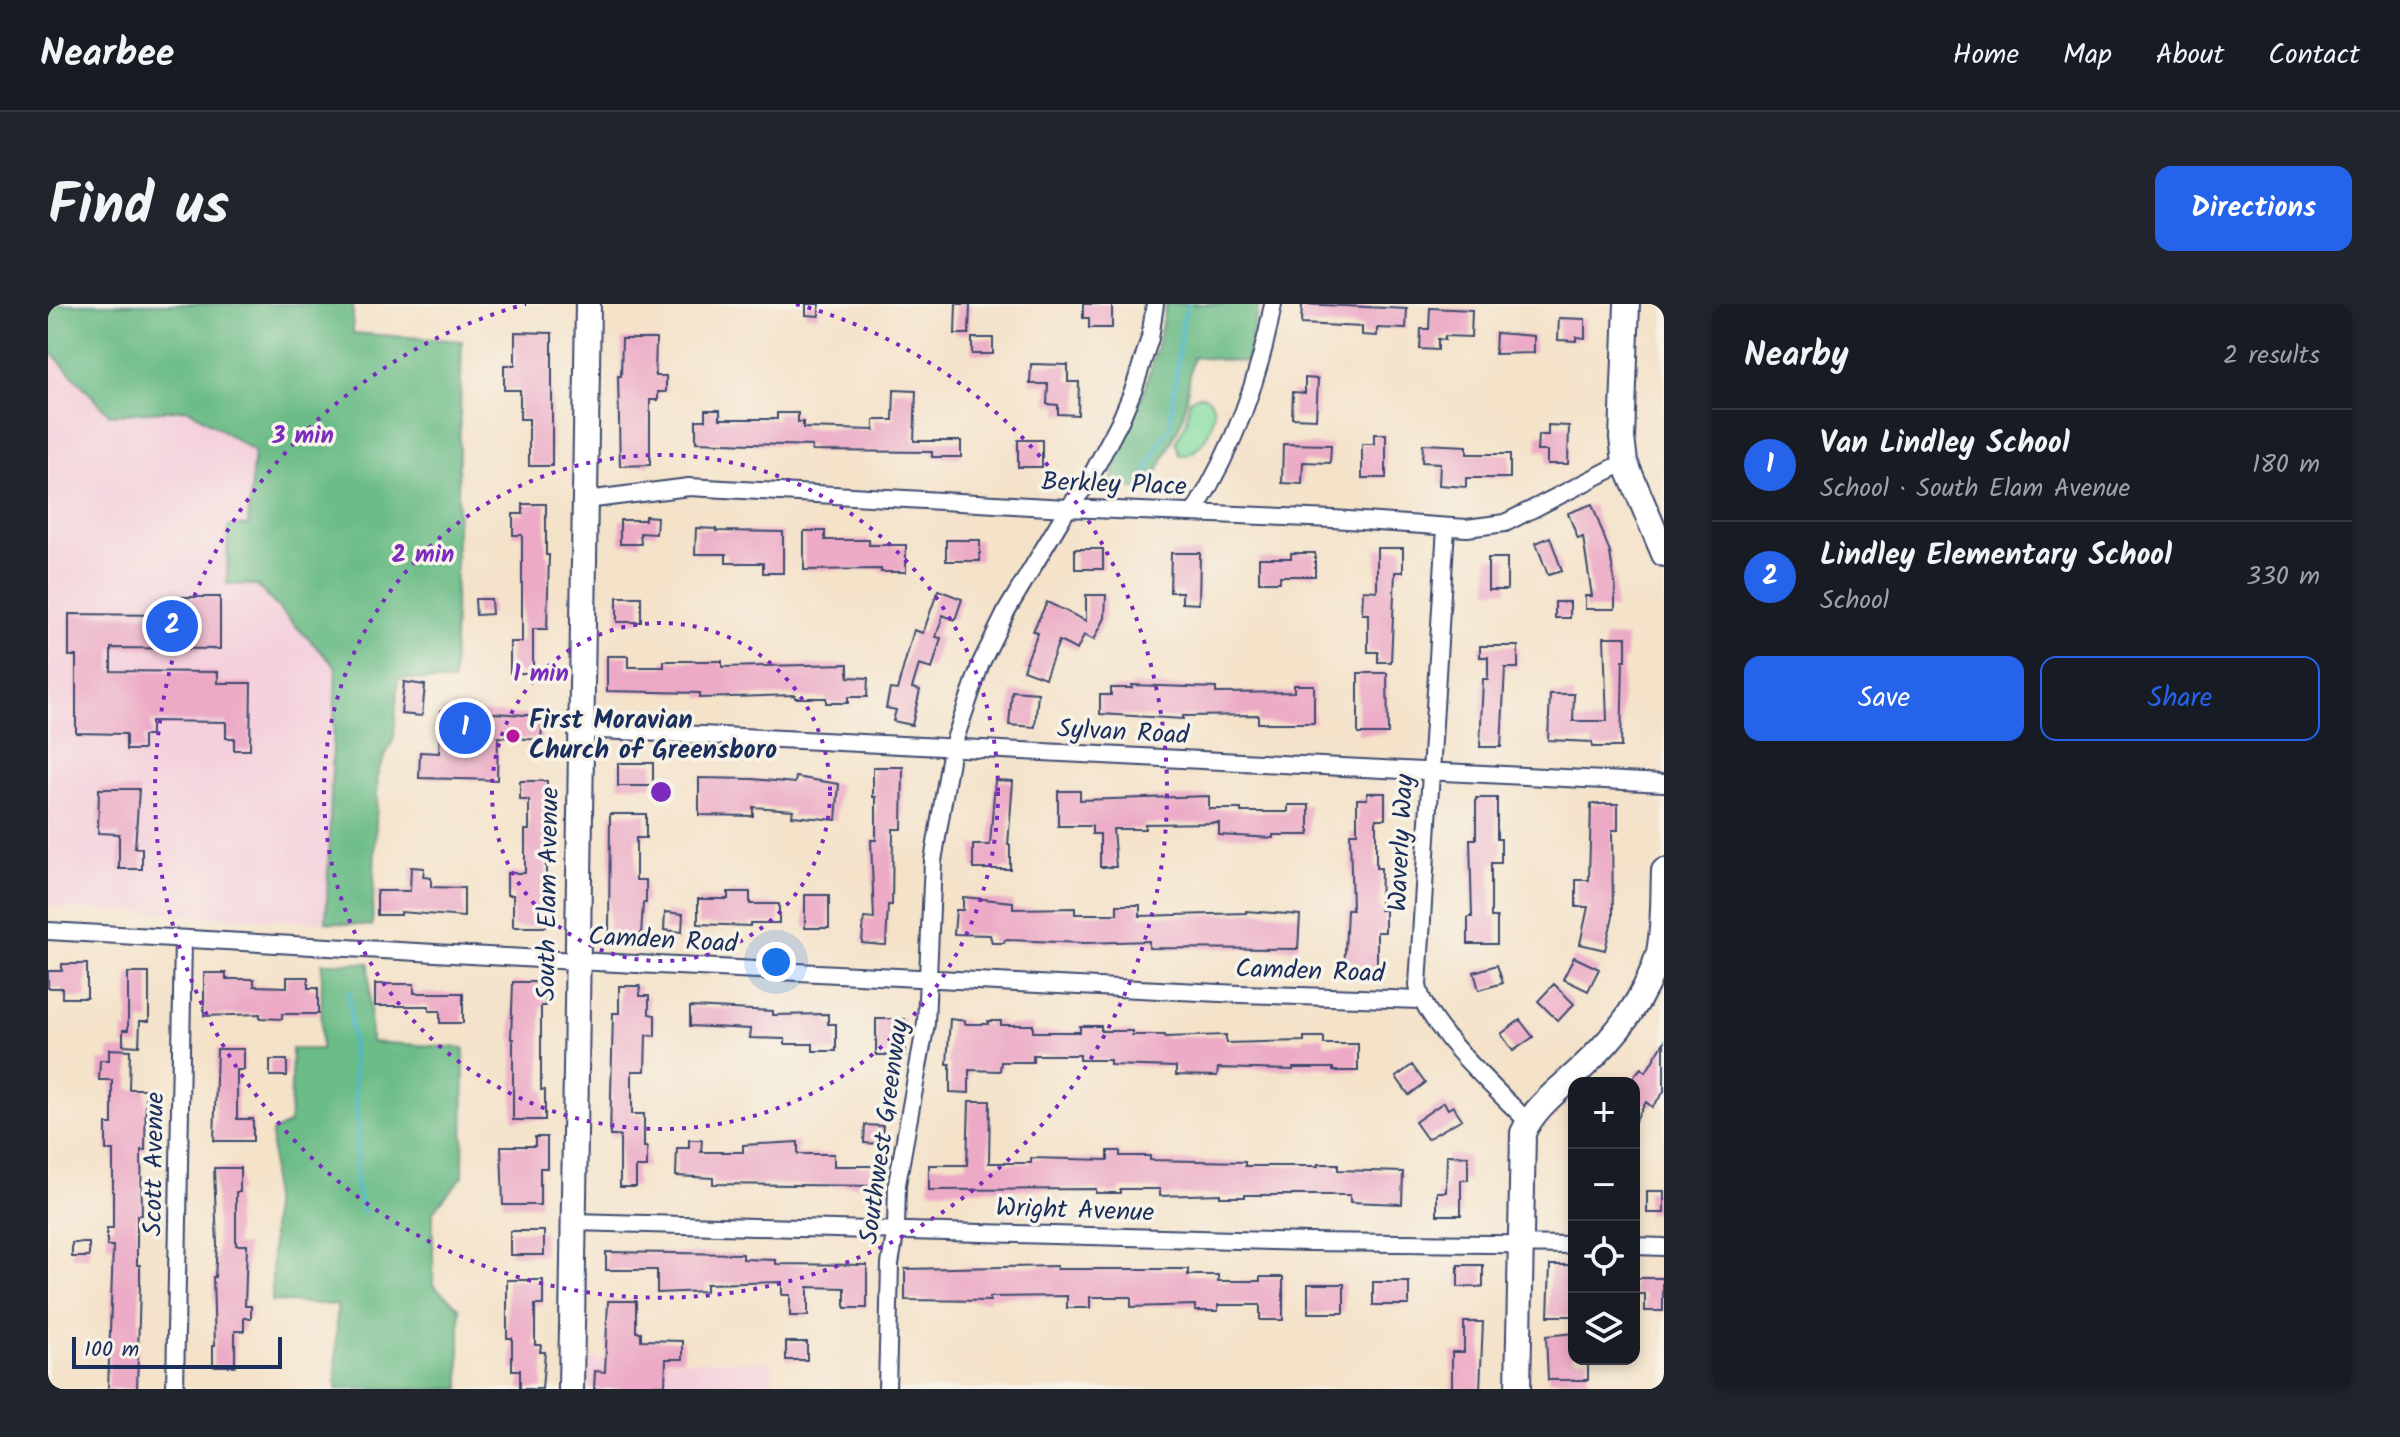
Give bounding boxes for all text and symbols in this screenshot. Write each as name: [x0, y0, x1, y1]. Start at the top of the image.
text: Nearbee: [40, 25, 174, 85]
text: Home: [1953, 33, 2019, 78]
text: Map: [2063, 33, 2112, 78]
text: About: [2156, 33, 2224, 78]
text: Contact: [2268, 33, 2360, 78]
text: Find us: [48, 163, 229, 253]
button: Directions: [2155, 166, 2352, 251]
text: Nearby: [1744, 329, 1849, 383]
text: 2 results: [2223, 335, 2320, 377]
text: 3 min: [271, 417, 334, 456]
text: Van Lindley School: [1820, 420, 2070, 468]
text: 1: [1766, 444, 1774, 486]
text: 180 m: [2252, 444, 2320, 486]
street label: Berkley Place: [1040, 461, 1188, 509]
text: School · South Elam Avenue: [1820, 468, 2130, 510]
text: Lindley Elementary School: [1820, 532, 2172, 580]
text: 2 min: [392, 536, 454, 575]
text: 2: [1762, 556, 1778, 598]
text: 330 m: [2246, 556, 2320, 598]
text: School: [1820, 580, 1889, 622]
pin: 2: [146, 596, 198, 656]
text: 1 min: [513, 655, 569, 694]
button: Save: [1744, 656, 2024, 741]
button: Share: [2040, 656, 2320, 741]
pin: 1: [439, 698, 491, 758]
place label: First Moravian Church of Greensboro: [529, 700, 777, 772]
street label: Sylvan Road: [1056, 709, 1191, 757]
marker: First Moravian Church of Greensboro: [504, 727, 522, 745]
street label: Waverly Way: [1377, 772, 1427, 913]
centre of rings: [647, 778, 675, 806]
street label: South Elam Avenue: [526, 786, 572, 1001]
street label: Camden Road: [587, 916, 740, 966]
your location: [756, 942, 796, 982]
street label: Camden Road: [1235, 948, 1386, 996]
street label: Southwest Greenway: [848, 1016, 922, 1247]
map controls: [1568, 1077, 1640, 1365]
button: +: [1568, 1077, 1640, 1149]
street label: Scott Avenue: [133, 1091, 177, 1236]
button: −: [1568, 1149, 1640, 1221]
street label: Wright Avenue: [995, 1187, 1155, 1235]
button: locate: [1568, 1221, 1640, 1293]
button: layers: [1568, 1293, 1640, 1365]
scale bar: [72, 1333, 282, 1369]
text: 100 m: [84, 1333, 139, 1368]

